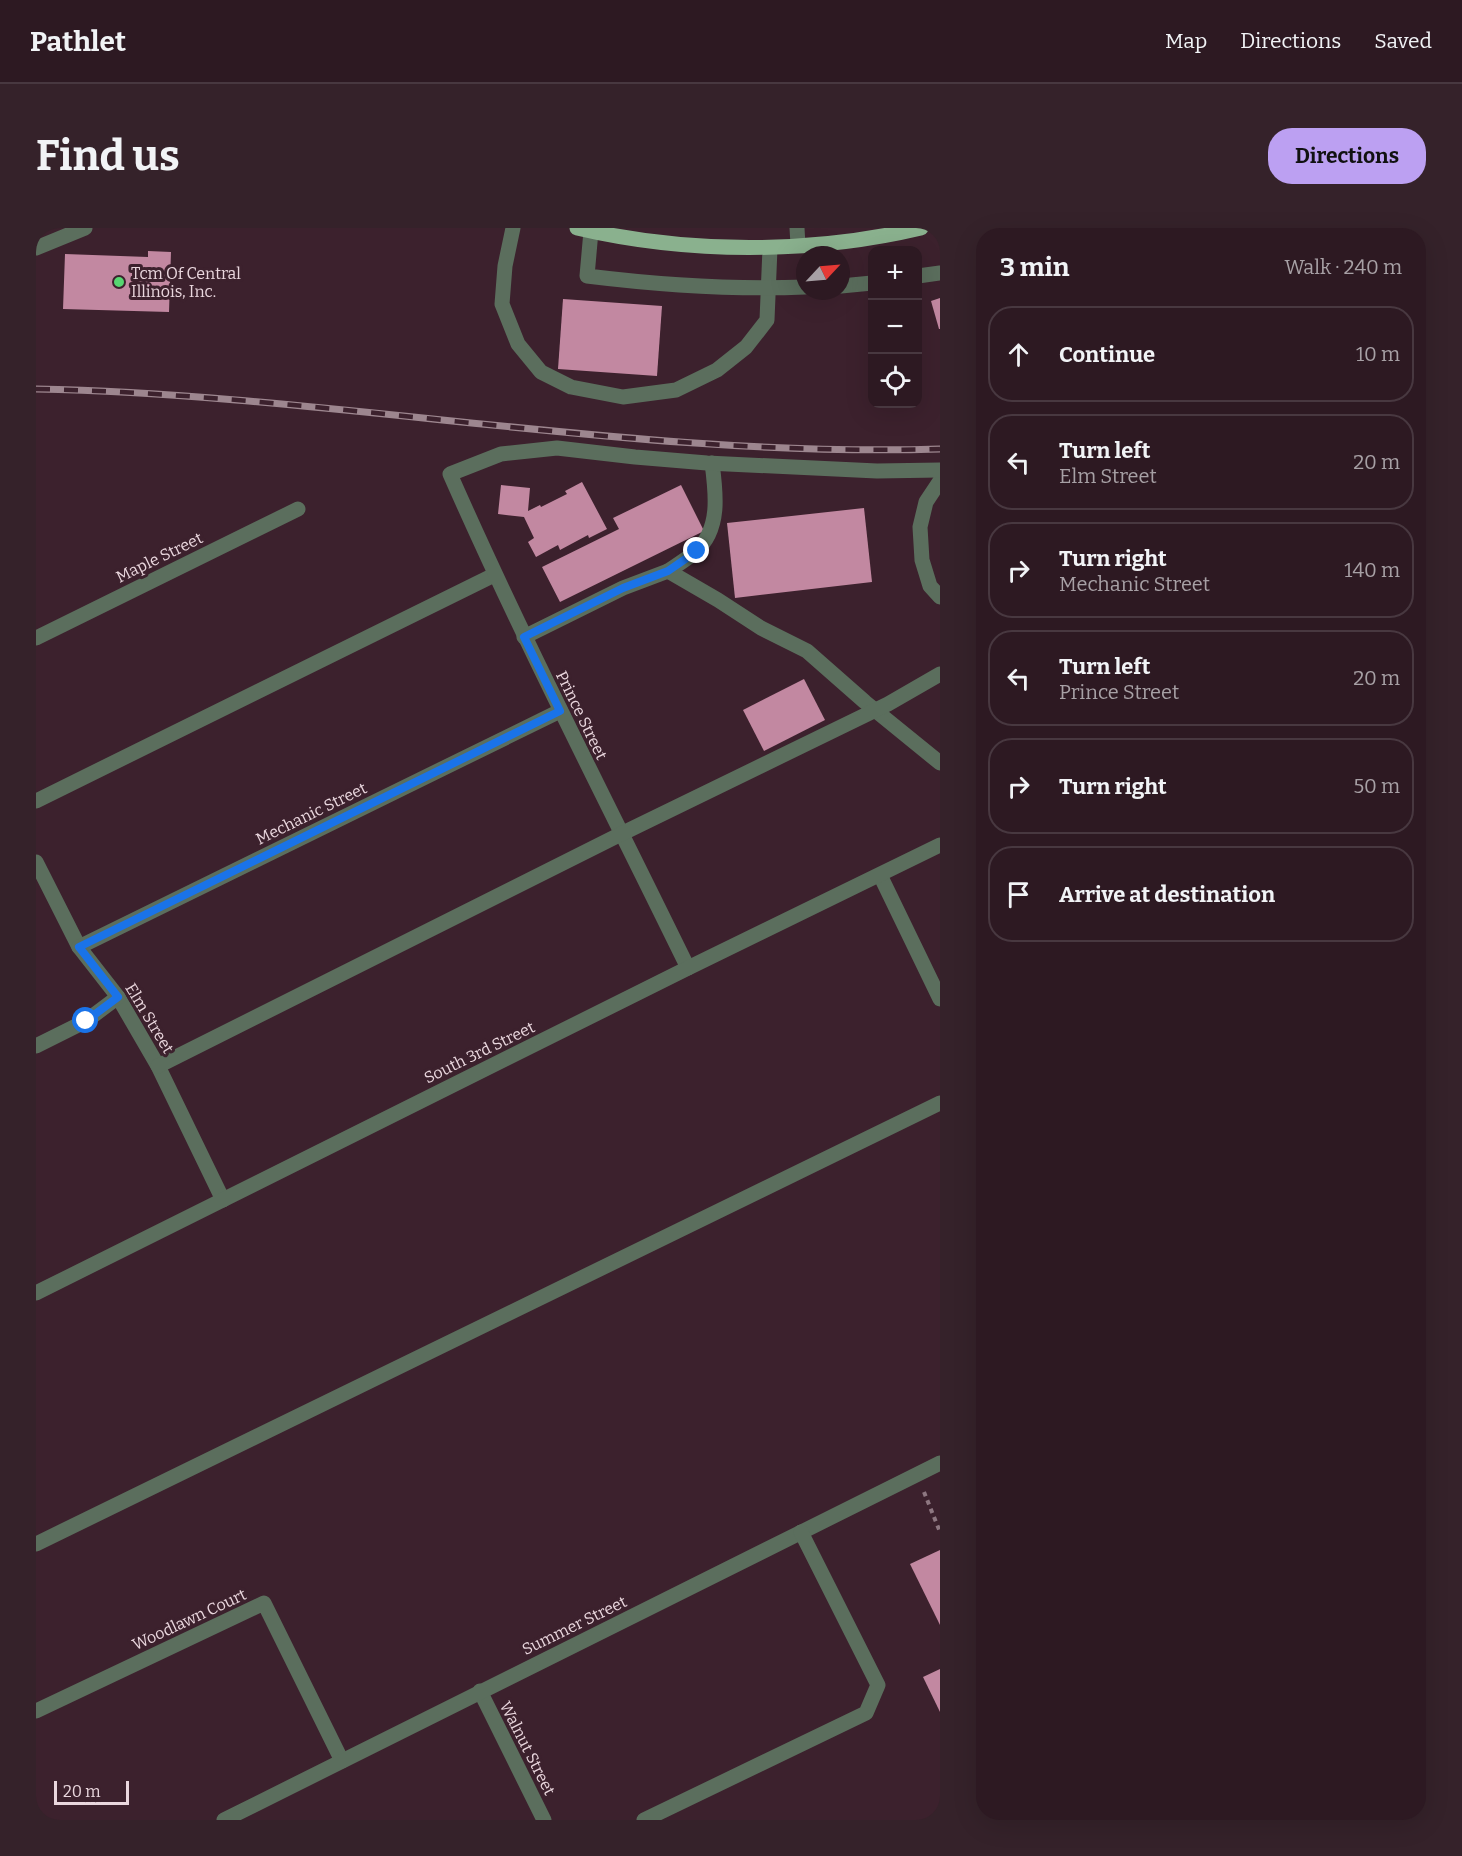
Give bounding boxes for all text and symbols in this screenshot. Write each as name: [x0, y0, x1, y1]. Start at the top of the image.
text: Pathlet: [30, 25, 126, 58]
text: Map: [1165, 28, 1207, 54]
text: Directions: [1240, 28, 1341, 54]
text: Saved: [1374, 28, 1432, 54]
button: Directions: [1268, 128, 1426, 184]
text: Find us: [36, 131, 180, 181]
north arrow: [796, 246, 850, 300]
map controls: [868, 246, 922, 408]
button: +: [868, 246, 922, 300]
text: 3 min: [1000, 252, 1069, 283]
text: Walk · 240 m: [1284, 255, 1402, 279]
place label: Tcm Of Central Illinois, Inc.: [131, 264, 241, 301]
marker: Tcm Of Central Illinois, Inc.: [112, 275, 126, 289]
button: −: [868, 300, 922, 354]
icon: ahead: [1002, 338, 1035, 371]
text: Continue: [1059, 341, 1155, 368]
text: 10 m: [1356, 342, 1400, 366]
button: locate: [868, 354, 922, 408]
text: Turn left: [1059, 437, 1151, 464]
icon: left: [1002, 446, 1035, 479]
text: 20 m: [1353, 450, 1400, 474]
text: Elm Street: [1059, 464, 1157, 488]
street label: Maple Street: [113, 528, 206, 587]
route end: [683, 537, 709, 563]
text: Turn right: [1059, 545, 1167, 572]
icon: right: [1002, 554, 1035, 587]
text: 140 m: [1344, 558, 1400, 582]
text: Mechanic Street: [1059, 572, 1210, 596]
text: Turn left: [1059, 653, 1151, 680]
icon: left: [1002, 662, 1035, 695]
text: 20 m: [1353, 666, 1400, 690]
street label: Prince Street: [552, 668, 611, 763]
text: Prince Street: [1059, 680, 1179, 704]
icon: right: [1002, 770, 1035, 803]
text: Turn right: [1059, 773, 1167, 800]
text: 50 m: [1353, 774, 1400, 798]
street label: Mechanic Street: [253, 778, 370, 848]
icon: arrive: [1002, 878, 1035, 911]
text: Arrive at destination: [1059, 881, 1275, 908]
street label: Elm Street: [121, 980, 178, 1057]
route start: [72, 1007, 98, 1033]
street label: South 3rd Street: [421, 1017, 538, 1087]
street label: Woodlawn Court: [129, 1585, 249, 1654]
street label: Summer Street: [519, 1592, 630, 1659]
street label: Walnut Street: [496, 1698, 559, 1798]
scale bar: [54, 1778, 129, 1806]
text: 20 m: [63, 1782, 100, 1801]

